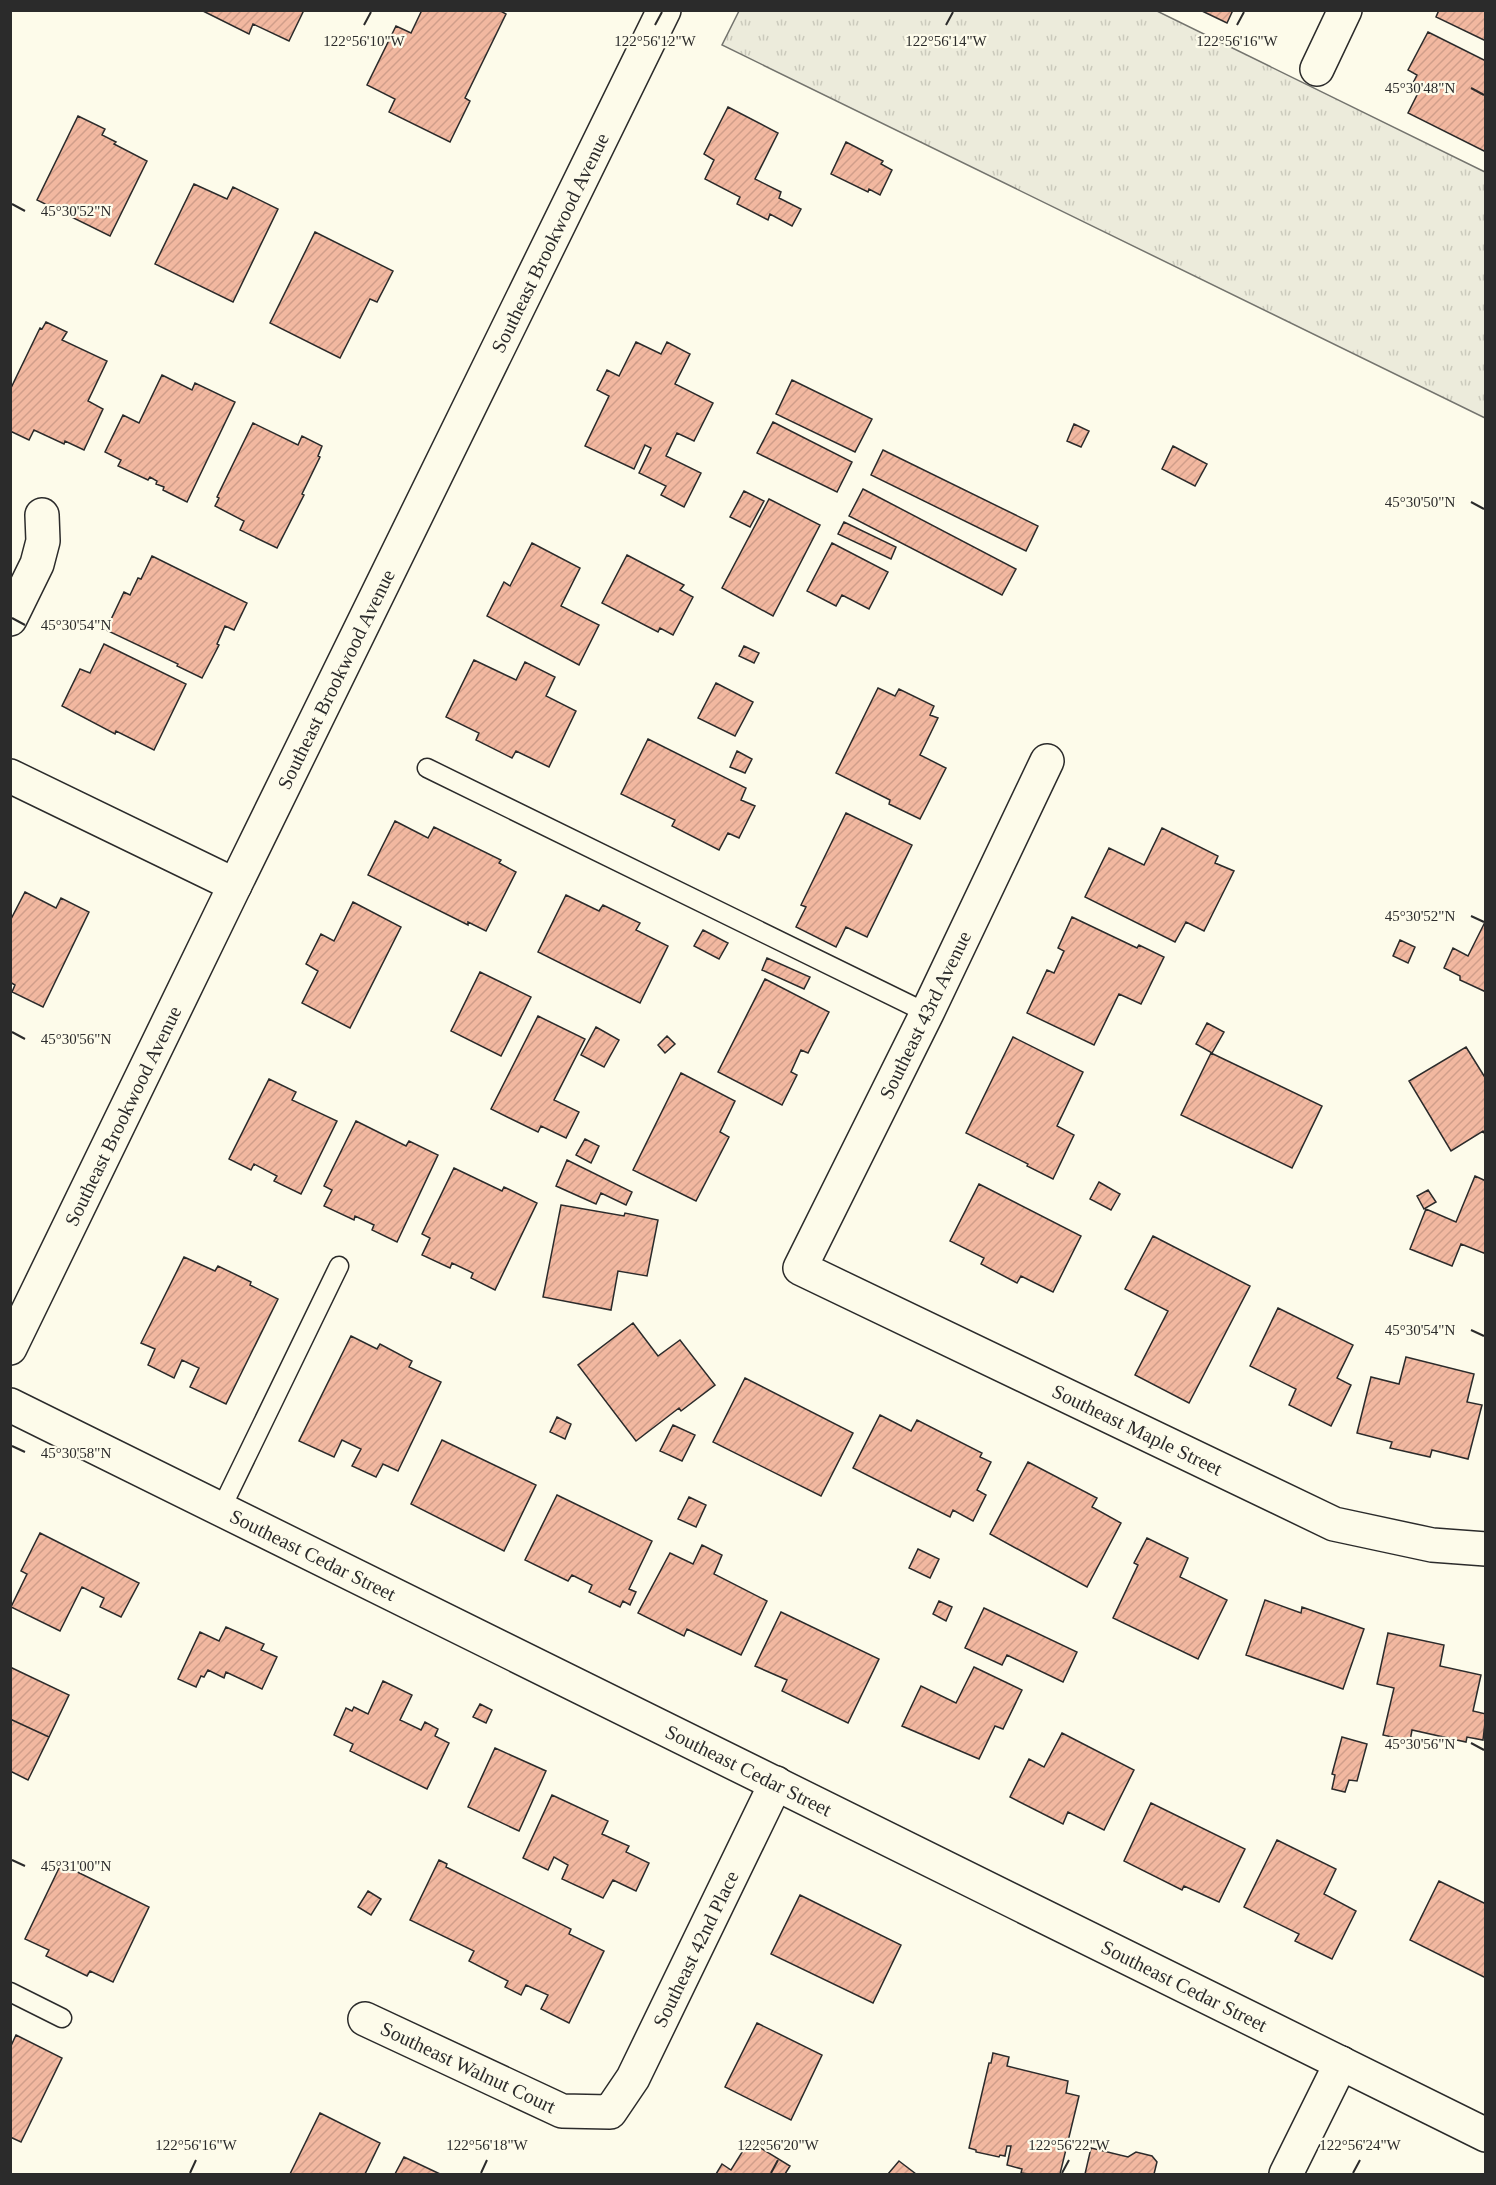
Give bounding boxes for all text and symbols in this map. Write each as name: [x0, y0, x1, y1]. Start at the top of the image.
text: 122°56'10"W: [323, 33, 406, 49]
text: 122°56'12"W: [614, 33, 697, 49]
text: 122°56'14"W: [905, 33, 988, 49]
text: 122°56'16"W: [1196, 33, 1279, 49]
text: 45°30'48"N: [1385, 80, 1455, 96]
street label: Southeast Brookwood Avenue: [487, 129, 613, 356]
text: 45°30'52"N: [41, 203, 111, 219]
text: 45°30'50"N: [1385, 494, 1455, 510]
street label: Southeast Brookwood Avenue: [273, 566, 399, 793]
text: 45°30'54"N: [41, 617, 111, 633]
text: 45°30'52"N: [1385, 908, 1455, 924]
street label: Southeast 43rd Avenue: [875, 927, 975, 1103]
street label: Southeast Brookwood Avenue: [60, 1002, 186, 1230]
text: 45°30'56"N: [41, 1031, 111, 1047]
text: 45°30'54"N: [1385, 1322, 1455, 1338]
street label: Southeast Maple Street: [1049, 1380, 1226, 1480]
text: 45°30'58"N: [41, 1445, 111, 1461]
street label: Southeast Cedar Street: [226, 1505, 400, 1605]
street label: Southeast Cedar Street: [662, 1720, 836, 1821]
text: 45°30'56"N: [1385, 1736, 1455, 1752]
text: 45°31'00"N: [41, 1858, 111, 1874]
street label: Southeast 42nd Place: [648, 1867, 743, 2031]
street label: Southeast Cedar Street: [1098, 1935, 1271, 2036]
street label: Southeast Walnut Court: [377, 2017, 560, 2118]
text: 122°56'16"W: [155, 2137, 238, 2153]
text: 122°56'18"W: [446, 2137, 529, 2153]
text: 122°56'20"W: [737, 2137, 820, 2153]
text: 122°56'22"W: [1028, 2137, 1111, 2153]
text: 122°56'24"W: [1319, 2137, 1402, 2153]

